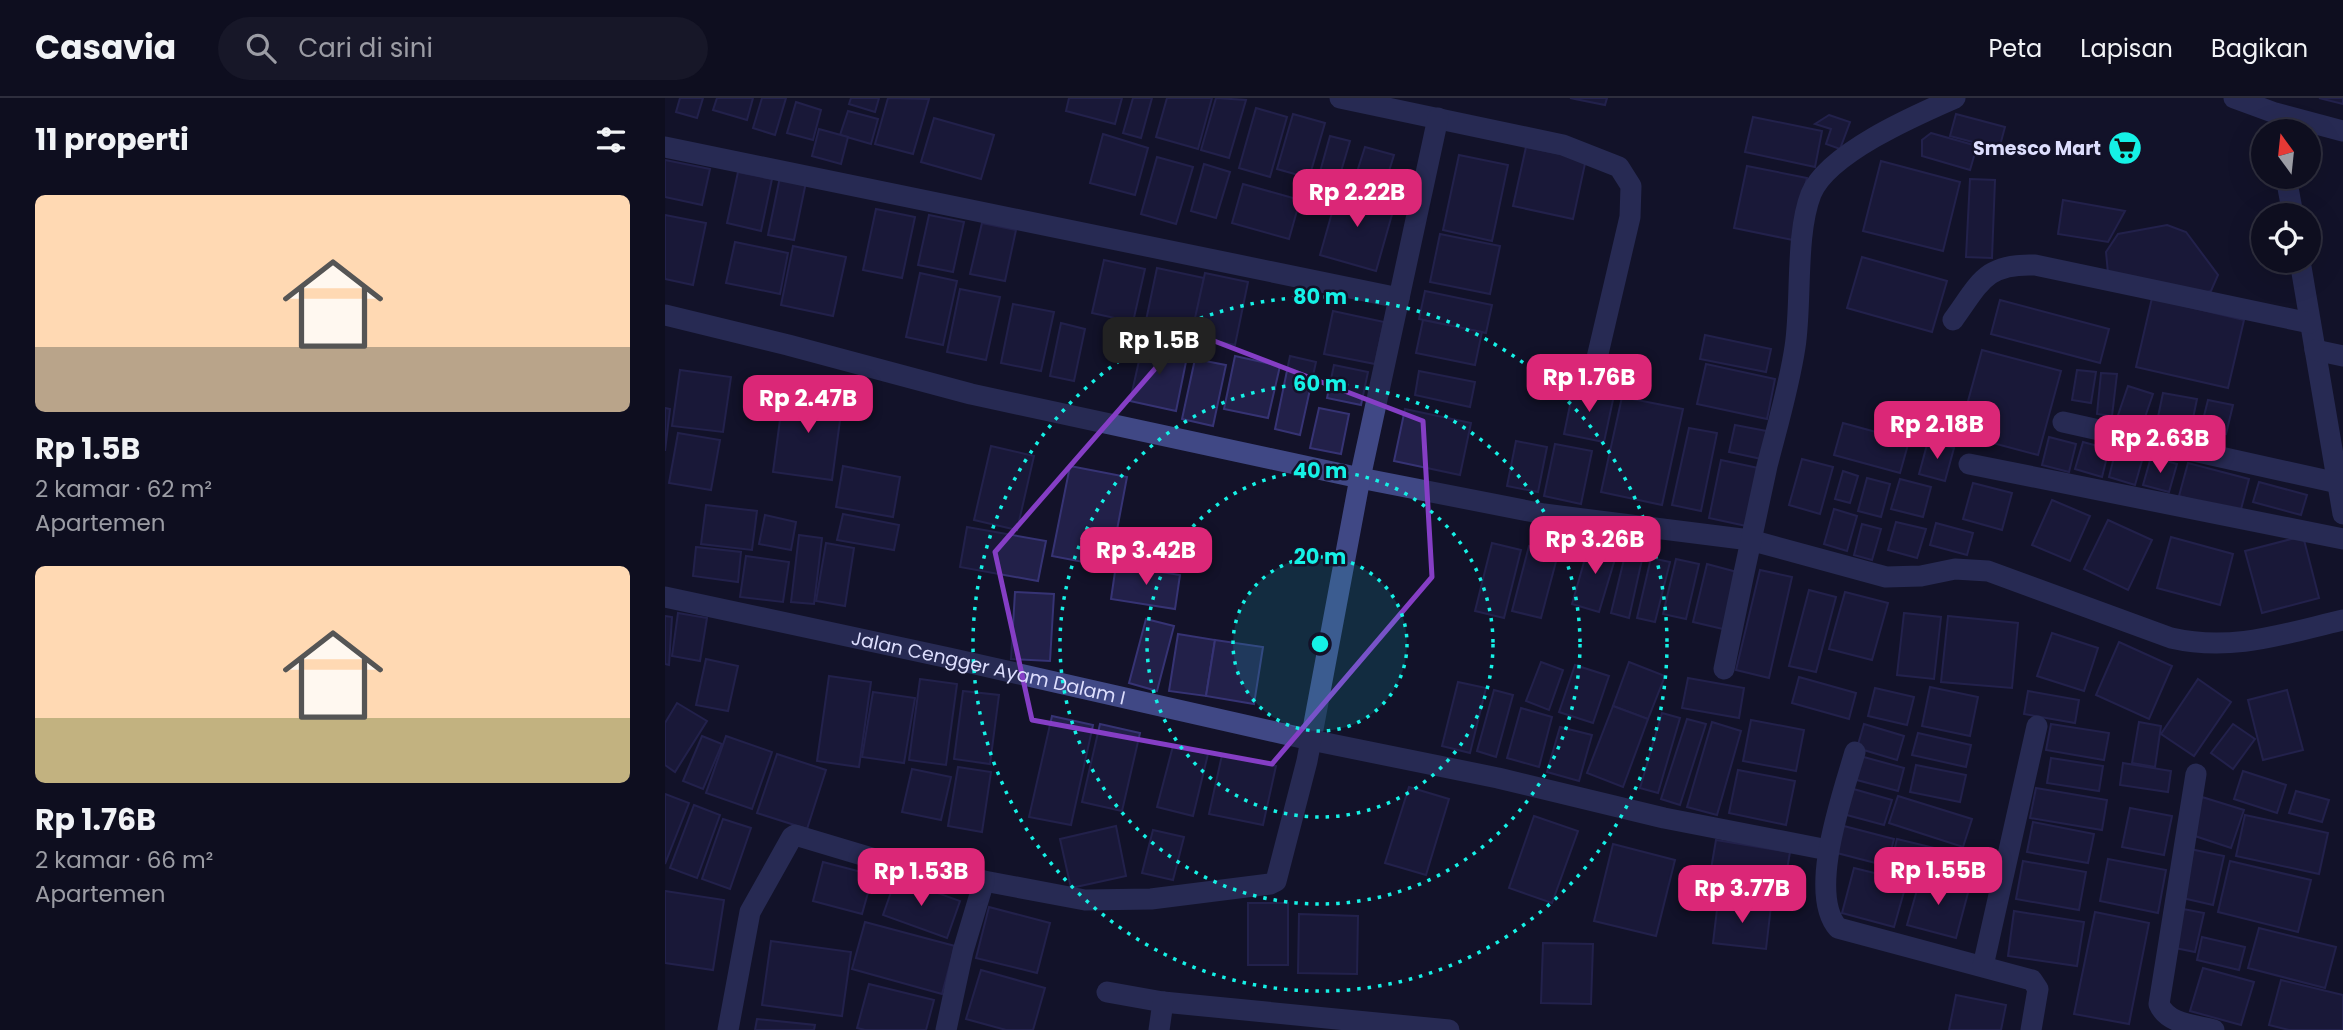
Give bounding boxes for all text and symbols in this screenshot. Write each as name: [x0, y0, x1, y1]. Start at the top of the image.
search box: [218, 17, 708, 80]
text: Casavia: [35, 24, 176, 71]
icon: search: [242, 29, 280, 67]
text: Cari di sini: [298, 30, 433, 66]
text: Peta: [1988, 32, 2042, 65]
text: Lapisan: [2080, 32, 2173, 65]
text: Bagikan: [2211, 32, 2308, 65]
text: 11 properti: [35, 118, 189, 161]
north arrow: [2251, 119, 2321, 189]
map controls: [2251, 119, 2321, 273]
icon: filters: [592, 121, 630, 159]
supermarket icon: Smesco Mart: [2106, 129, 2144, 167]
place label: Smesco Mart: [1973, 135, 2101, 162]
pin: Rp 2.22B: [1285, 170, 1429, 229]
text: Rp 2.22B: [1309, 176, 1405, 208]
button: locate: [2251, 203, 2321, 273]
icon: home: [270, 241, 396, 367]
text: 80 m: [1293, 282, 1347, 311]
pin: Rp 1.5B: [1094, 317, 1224, 377]
text: Rp 1.5B: [1119, 324, 1199, 356]
pin: Rp 1.76B: [1517, 354, 1661, 414]
text: Rp 1.76B: [1543, 361, 1635, 393]
text: 60 m: [1293, 369, 1347, 398]
pin: Rp 2.47B: [736, 376, 880, 435]
text: Rp 2.47B: [759, 382, 857, 414]
pin: Rp 2.18B: [1865, 402, 2009, 461]
text: Rp 2.18B: [1890, 408, 1984, 440]
pin: Rp 2.63B: [2088, 416, 2232, 475]
text: Rp 2.63B: [2111, 422, 2209, 454]
text: Rp 1.5B: [35, 427, 140, 470]
text: 40 m: [1293, 456, 1347, 485]
text: 2 kamar · 62 m²: [35, 473, 212, 505]
text: Apartemen: [35, 507, 165, 539]
pin: Rp 3.26B: [1523, 517, 1667, 576]
text: Rp 3.26B: [1546, 523, 1644, 555]
pin: Rp 3.42B: [1074, 528, 1218, 587]
text: Rp 3.42B: [1096, 534, 1196, 566]
text: 20 m: [1294, 542, 1346, 571]
icon: home: [270, 612, 396, 738]
street label: Jalan Cengger Ayam Dalam I: [849, 624, 1128, 712]
centre of rings: [1308, 632, 1332, 656]
text: Rp 1.76B: [35, 798, 156, 841]
text: 2 kamar · 66 m²: [35, 844, 213, 876]
pin: Rp 1.53B: [849, 848, 993, 908]
pin: Rp 1.55B: [1866, 848, 2010, 907]
text: Rp 1.55B: [1890, 854, 1986, 886]
text: Rp 1.53B: [874, 855, 968, 887]
pin: Rp 3.77B: [1670, 866, 1814, 925]
text: Rp 3.77B: [1694, 872, 1790, 904]
text: Apartemen: [35, 878, 165, 910]

